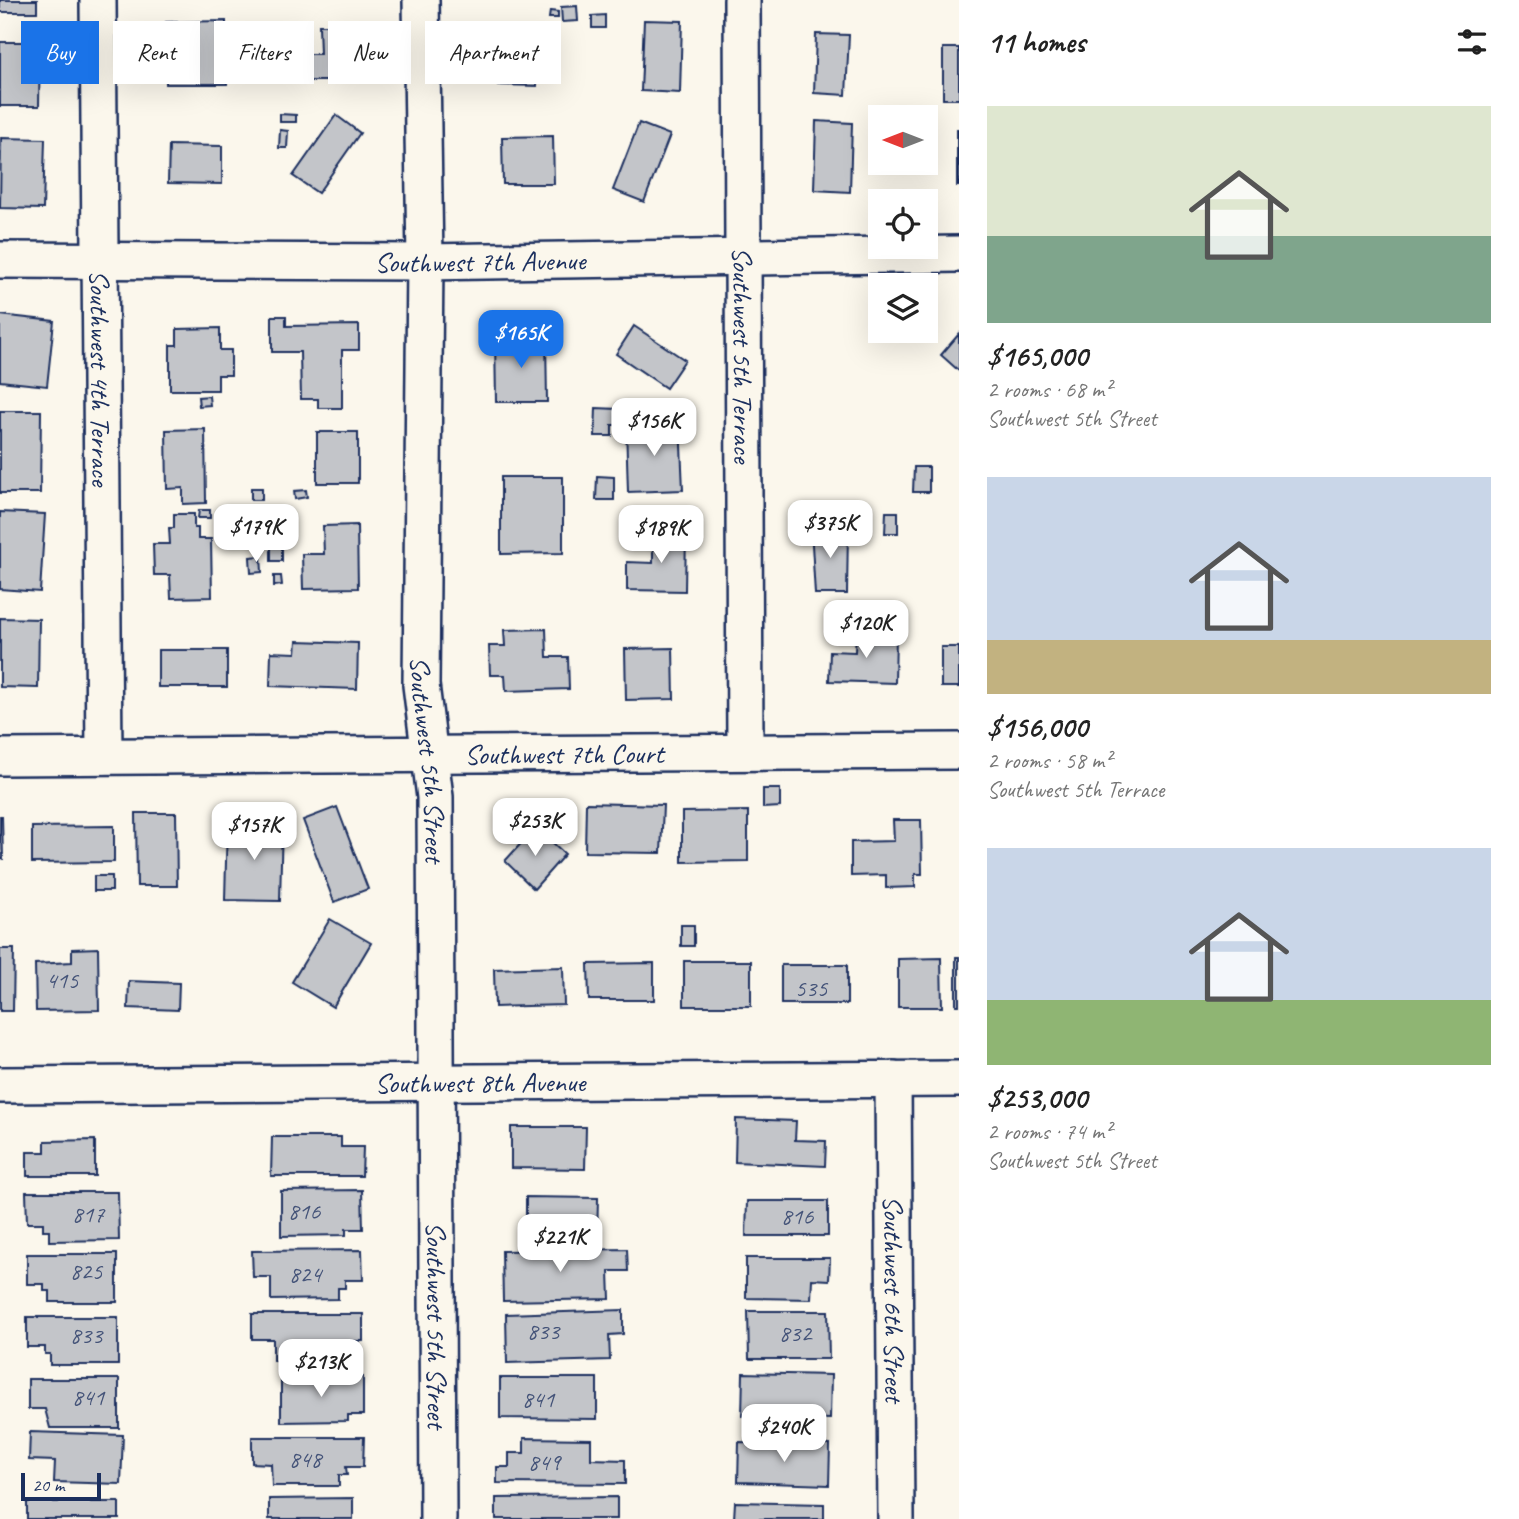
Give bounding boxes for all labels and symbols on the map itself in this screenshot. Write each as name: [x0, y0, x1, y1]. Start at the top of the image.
north arrow: [868, 105, 938, 175]
street label: Southwest 7th Avenue: [375, 243, 588, 280]
street label: Southwest 5th Terrace: [725, 247, 761, 465]
street label: Southwest 4th Terrace: [82, 270, 119, 488]
pin: $165K: [472, 310, 570, 370]
pin: $156K: [605, 398, 703, 458]
pin: $375K: [781, 500, 879, 560]
pin: $179K: [207, 504, 305, 564]
pin: $189K: [612, 505, 710, 565]
pin: $120K: [817, 600, 915, 660]
street label: Southwest 5th Street: [402, 656, 452, 865]
street label: Southwest 7th Court: [464, 736, 666, 772]
pin: $253K: [486, 798, 584, 858]
pin: $157K: [205, 802, 303, 862]
house number: 415: [46, 965, 79, 995]
house number: 535: [795, 973, 828, 1003]
street label: Southwest 8th Avenue: [375, 1064, 587, 1101]
house number: 816: [288, 1196, 321, 1226]
street label: Southwest 6th Street: [876, 1196, 912, 1405]
house number: 817: [72, 1199, 105, 1229]
house number: 816: [781, 1201, 814, 1231]
pin: $221K: [511, 1214, 609, 1274]
street label: Southwest 5th Street: [419, 1222, 455, 1431]
house number: 825: [70, 1256, 103, 1286]
house number: 824: [289, 1259, 323, 1289]
house number: 833: [527, 1316, 561, 1346]
house number: 832: [779, 1318, 813, 1348]
house number: 833: [70, 1320, 104, 1350]
pin: $213K: [272, 1340, 370, 1399]
house number: 841: [72, 1382, 105, 1412]
house number: 841: [522, 1384, 555, 1414]
pin: $240K: [735, 1404, 833, 1464]
house number: 848: [289, 1444, 323, 1474]
house number: 849: [528, 1447, 562, 1477]
scale bar: [21, 1470, 102, 1502]

